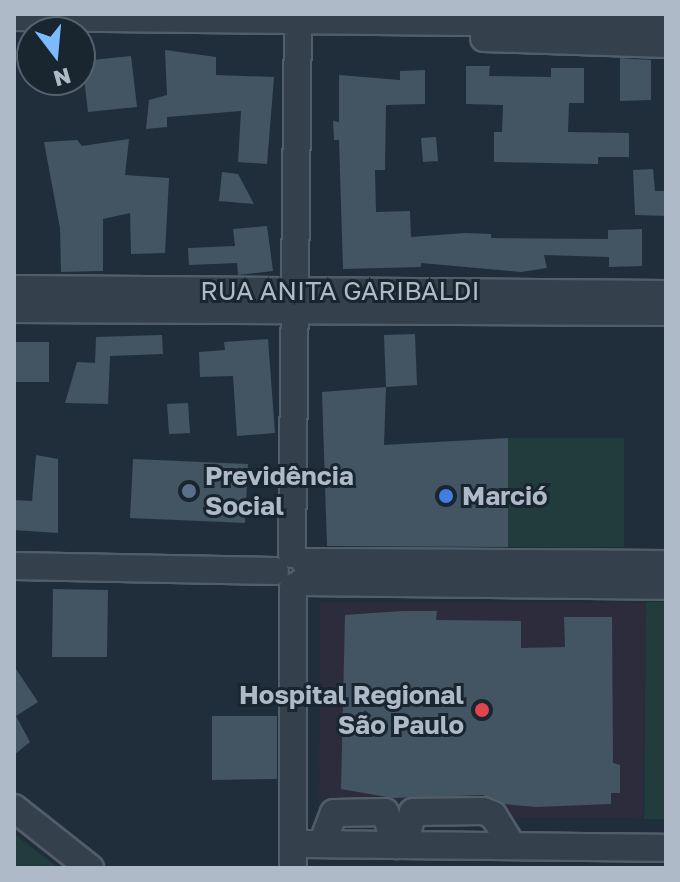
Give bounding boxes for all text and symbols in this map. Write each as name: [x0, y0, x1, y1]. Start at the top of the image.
north arrow: [16, 16, 96, 96]
text: N: [50, 62, 74, 93]
street label: RUA ANITA GARIBALDI: [200, 275, 480, 307]
place label: Previdência Social: [205, 460, 354, 522]
place label: Marció: [462, 480, 548, 512]
marker: Previdência Social: [180, 482, 198, 500]
marker: Marció: [437, 487, 455, 505]
place label: Hospital Regional São Paulo: [239, 679, 464, 740]
marker: Hospital Regional São Paulo: [471, 699, 493, 721]

